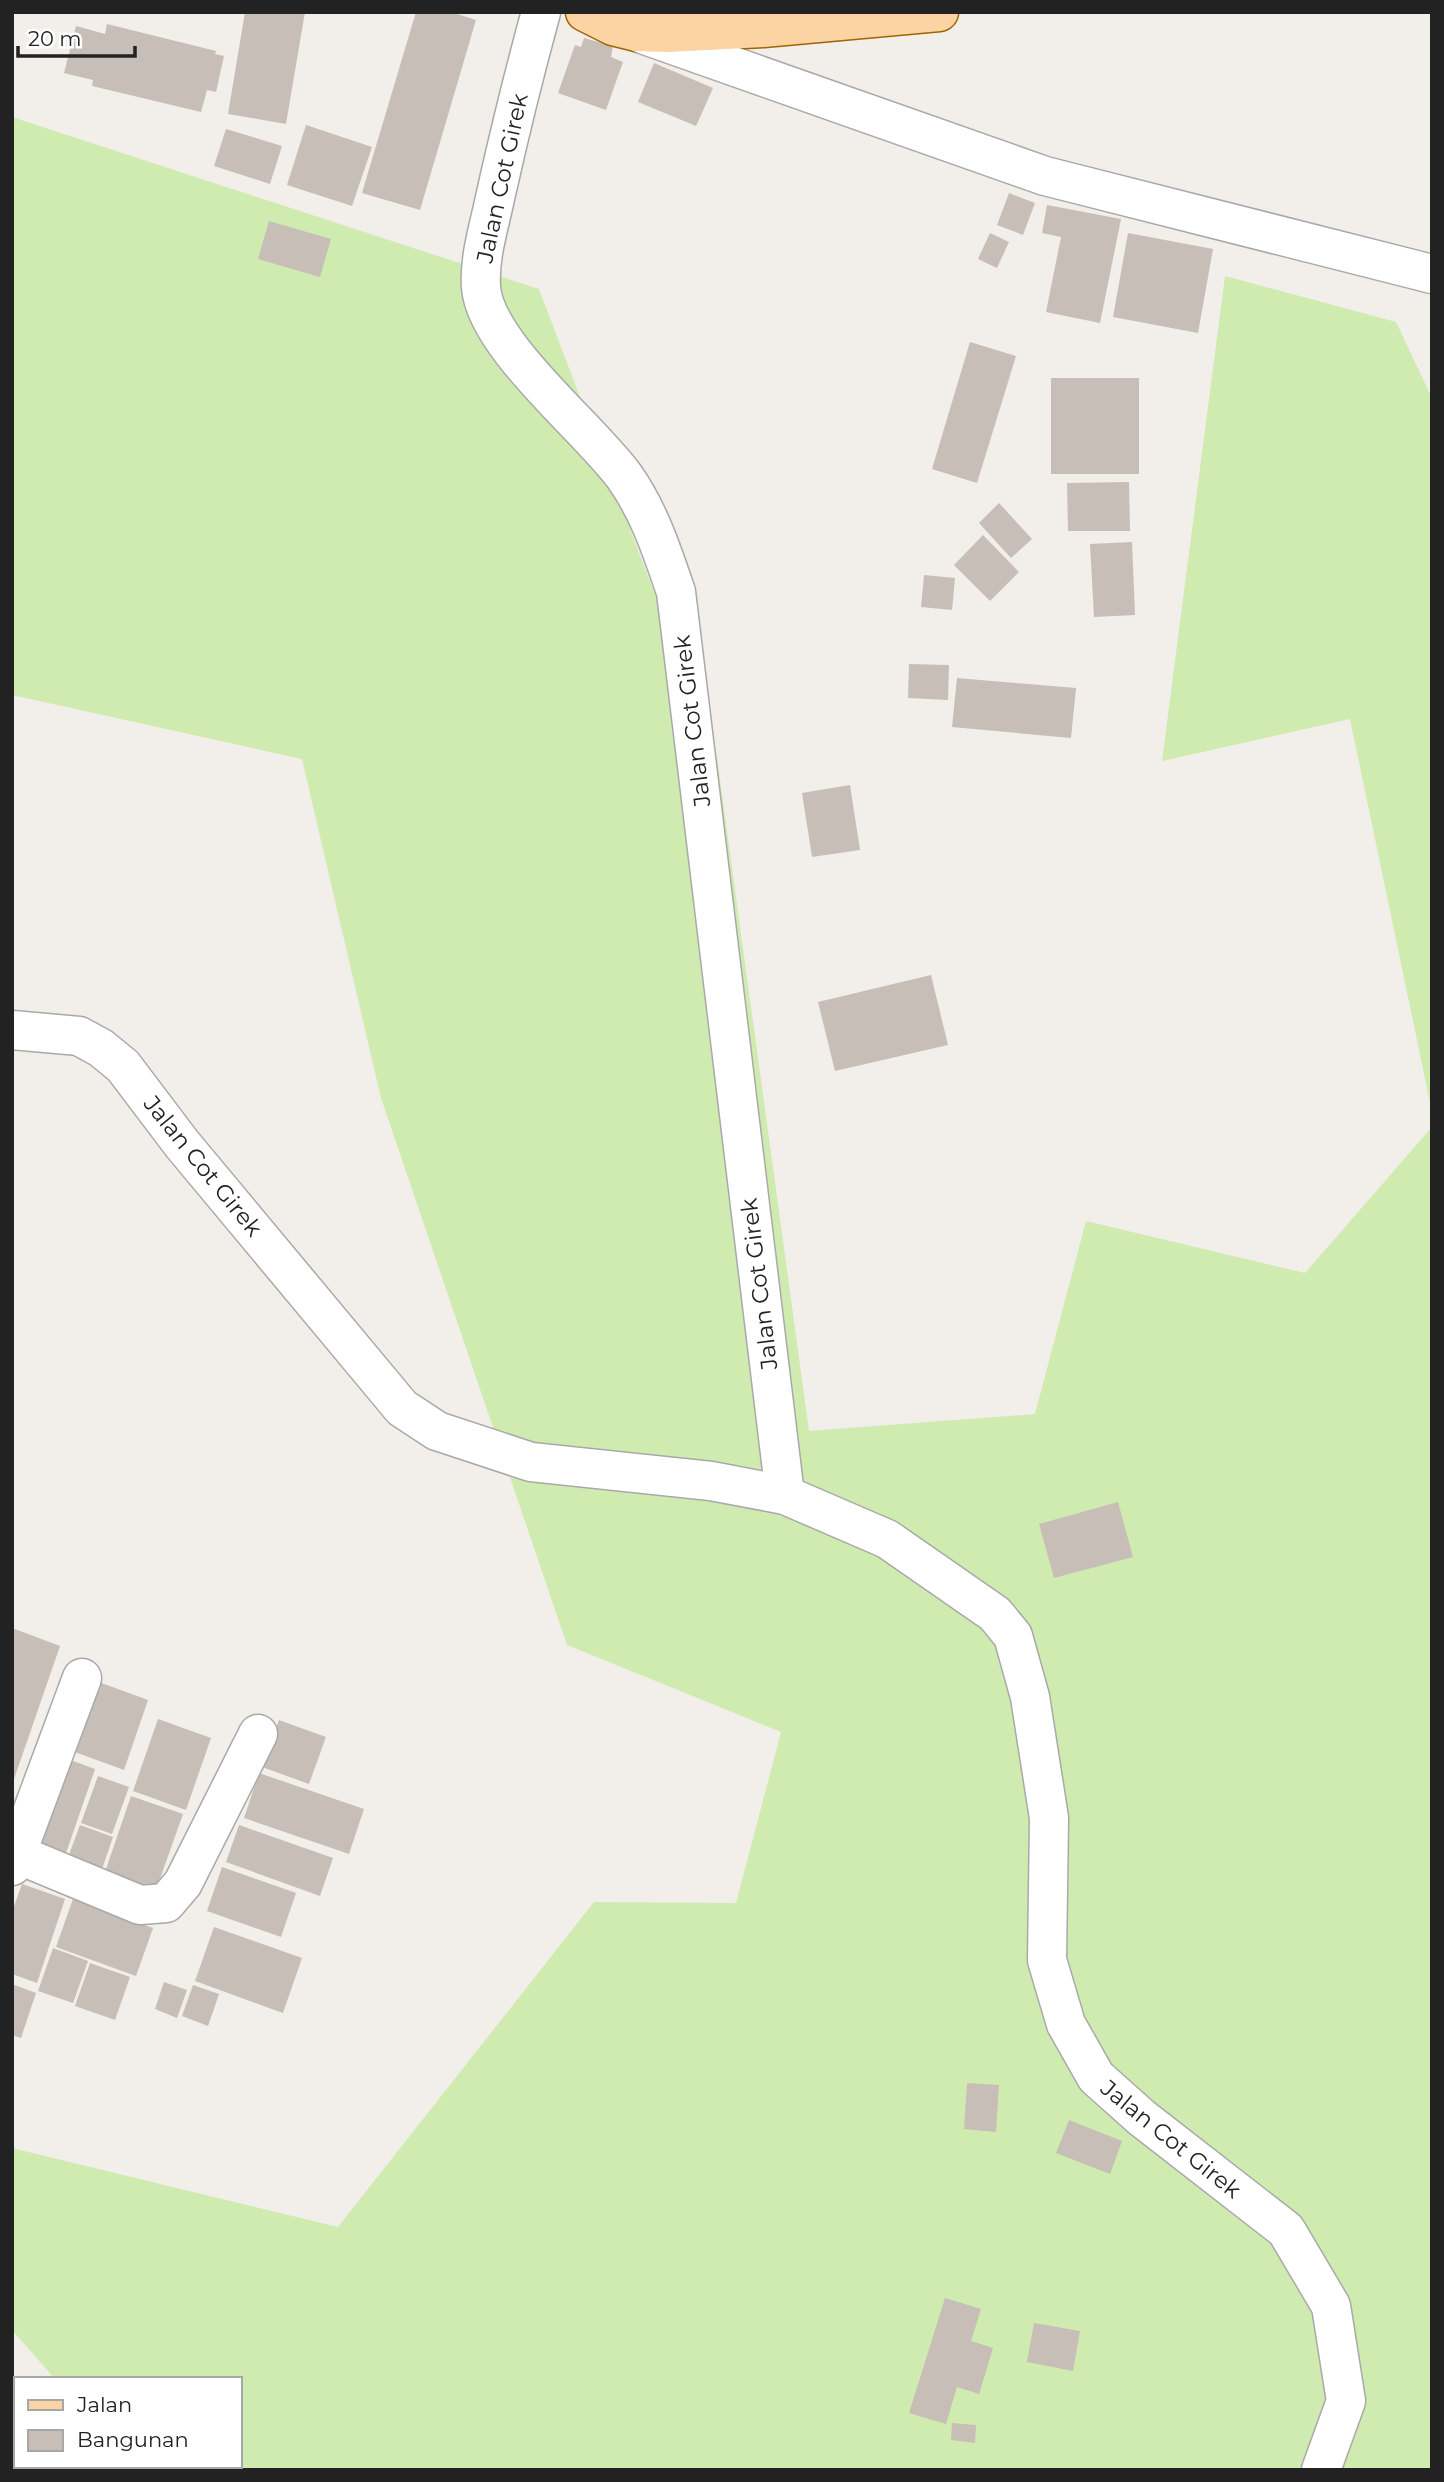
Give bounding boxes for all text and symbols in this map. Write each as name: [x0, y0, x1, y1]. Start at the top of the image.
scale bar: [18, 14, 135, 58]
text: 20 m: [28, 26, 82, 51]
street label: Jalan Cot Girek: [470, 90, 534, 266]
street label: Jalan Cot Girek: [668, 633, 717, 809]
street label: Jalan Cot Girek: [137, 1089, 268, 1242]
street label: Jalan Cot Girek: [735, 1196, 784, 1372]
street label: Jalan Cot Girek: [1094, 2073, 1247, 2204]
legend: [14, 2377, 242, 2468]
text: Jalan: [76, 2392, 132, 2417]
text: Bangunan: [77, 2427, 189, 2452]

